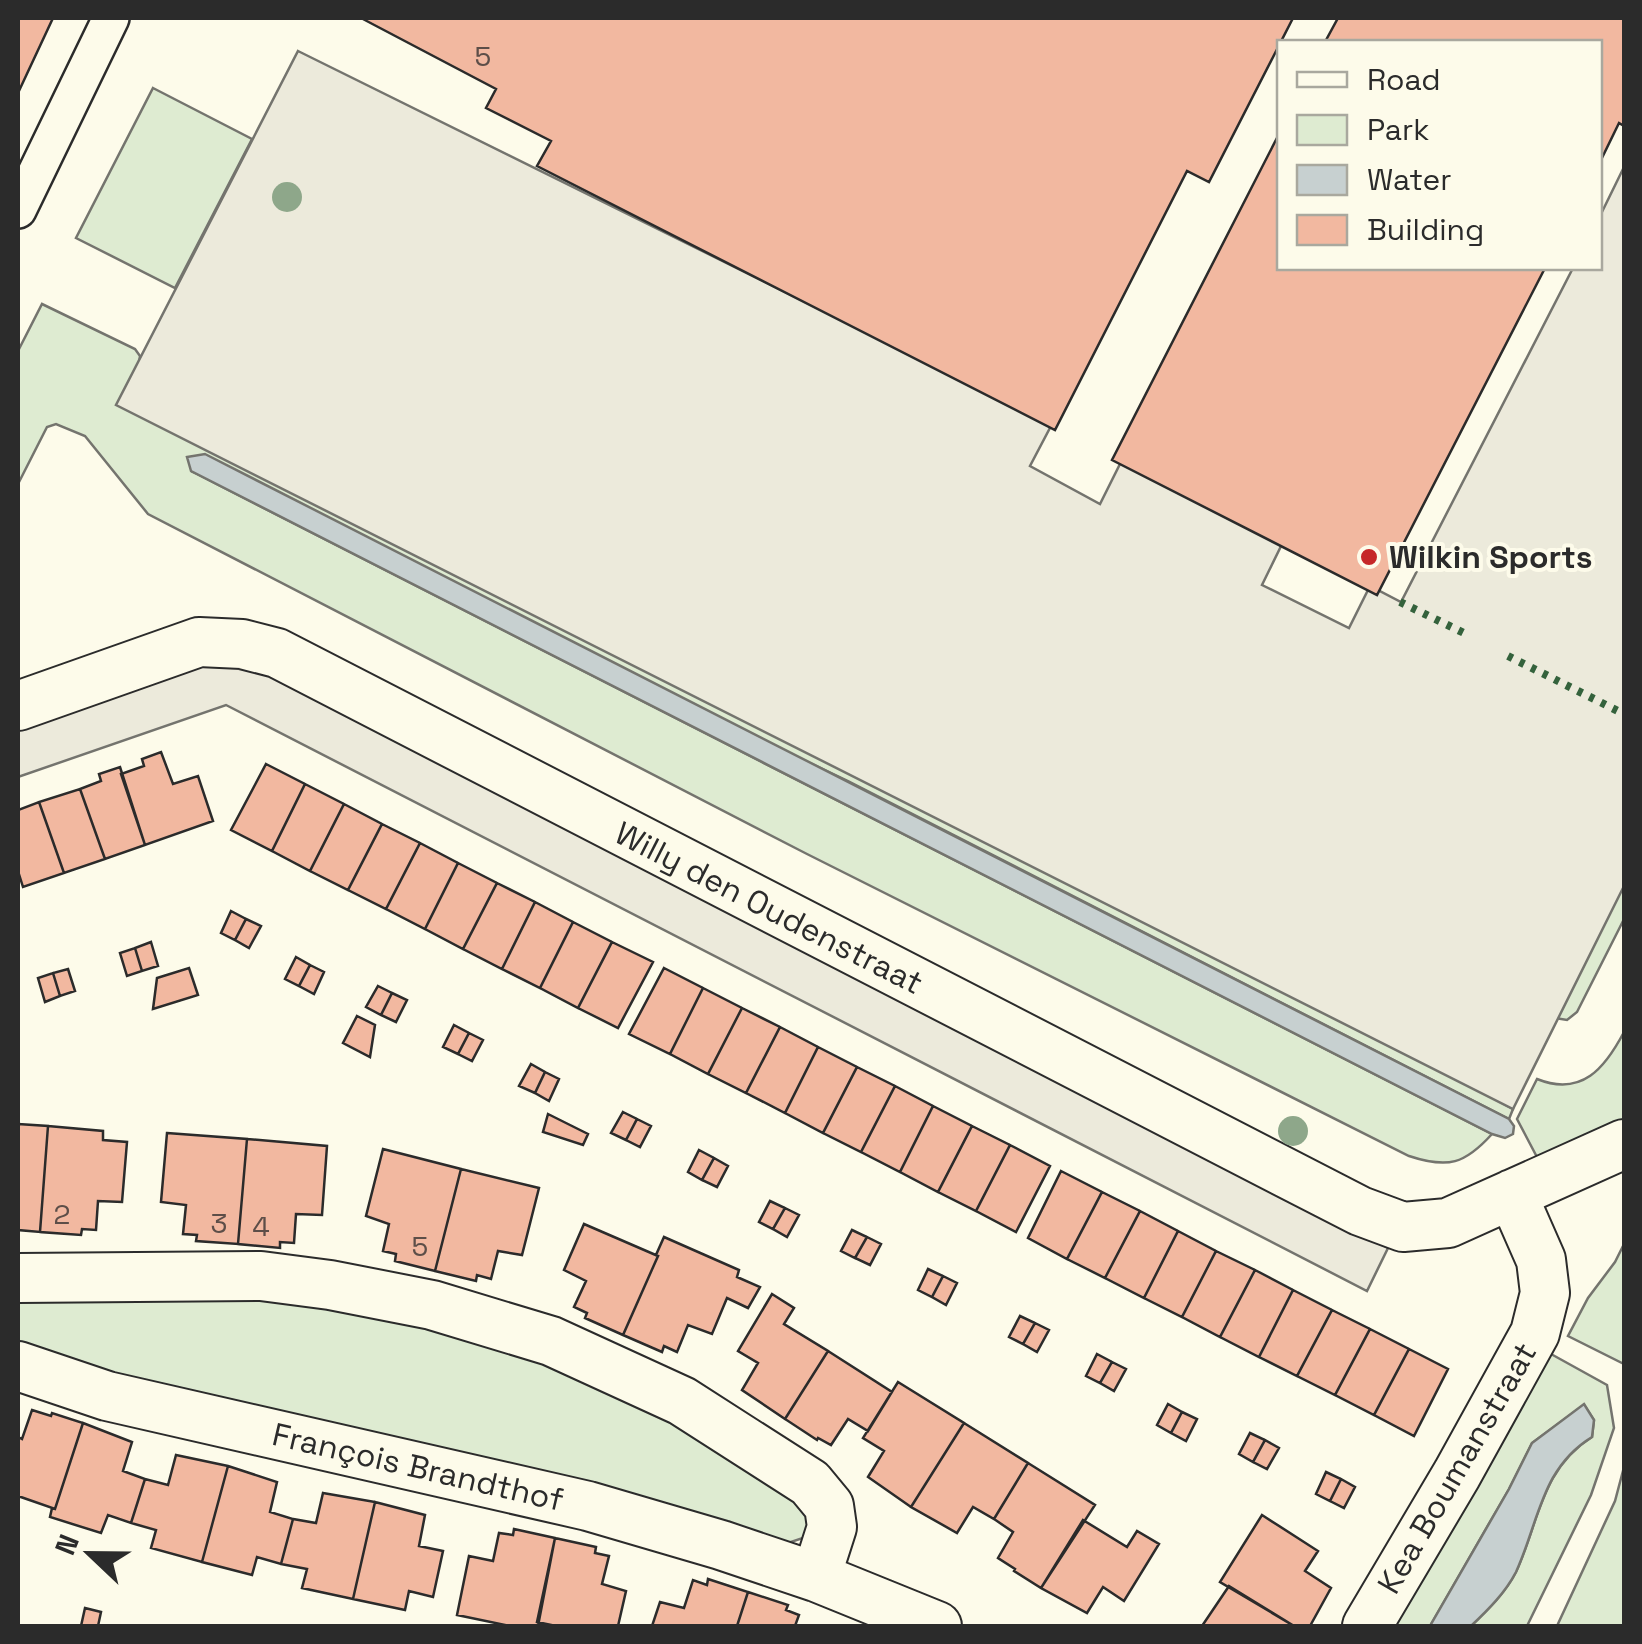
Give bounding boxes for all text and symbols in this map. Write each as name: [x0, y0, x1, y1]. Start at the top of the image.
house number: 5: [475, 38, 491, 74]
legend: [1277, 40, 1602, 270]
text: Road: [1367, 60, 1441, 99]
text: Park: [1367, 110, 1429, 149]
text: Water: [1367, 160, 1452, 199]
text: Building: [1367, 210, 1484, 249]
place label: Wilkin Sports: [1389, 537, 1593, 577]
marker: Wilkin Sports: [1358, 546, 1380, 568]
street label: Willy den Oudenstraat: [608, 813, 930, 1003]
house number: 2: [54, 1196, 70, 1232]
house number: 3: [211, 1205, 227, 1241]
house number: 4: [252, 1208, 270, 1244]
house number: 5: [412, 1228, 428, 1264]
street label: Kea Boumanstraat: [1369, 1335, 1545, 1601]
street label: François Brandthof: [269, 1414, 567, 1520]
north arrow: [40, 1504, 140, 1604]
text: N: [47, 1529, 87, 1560]

